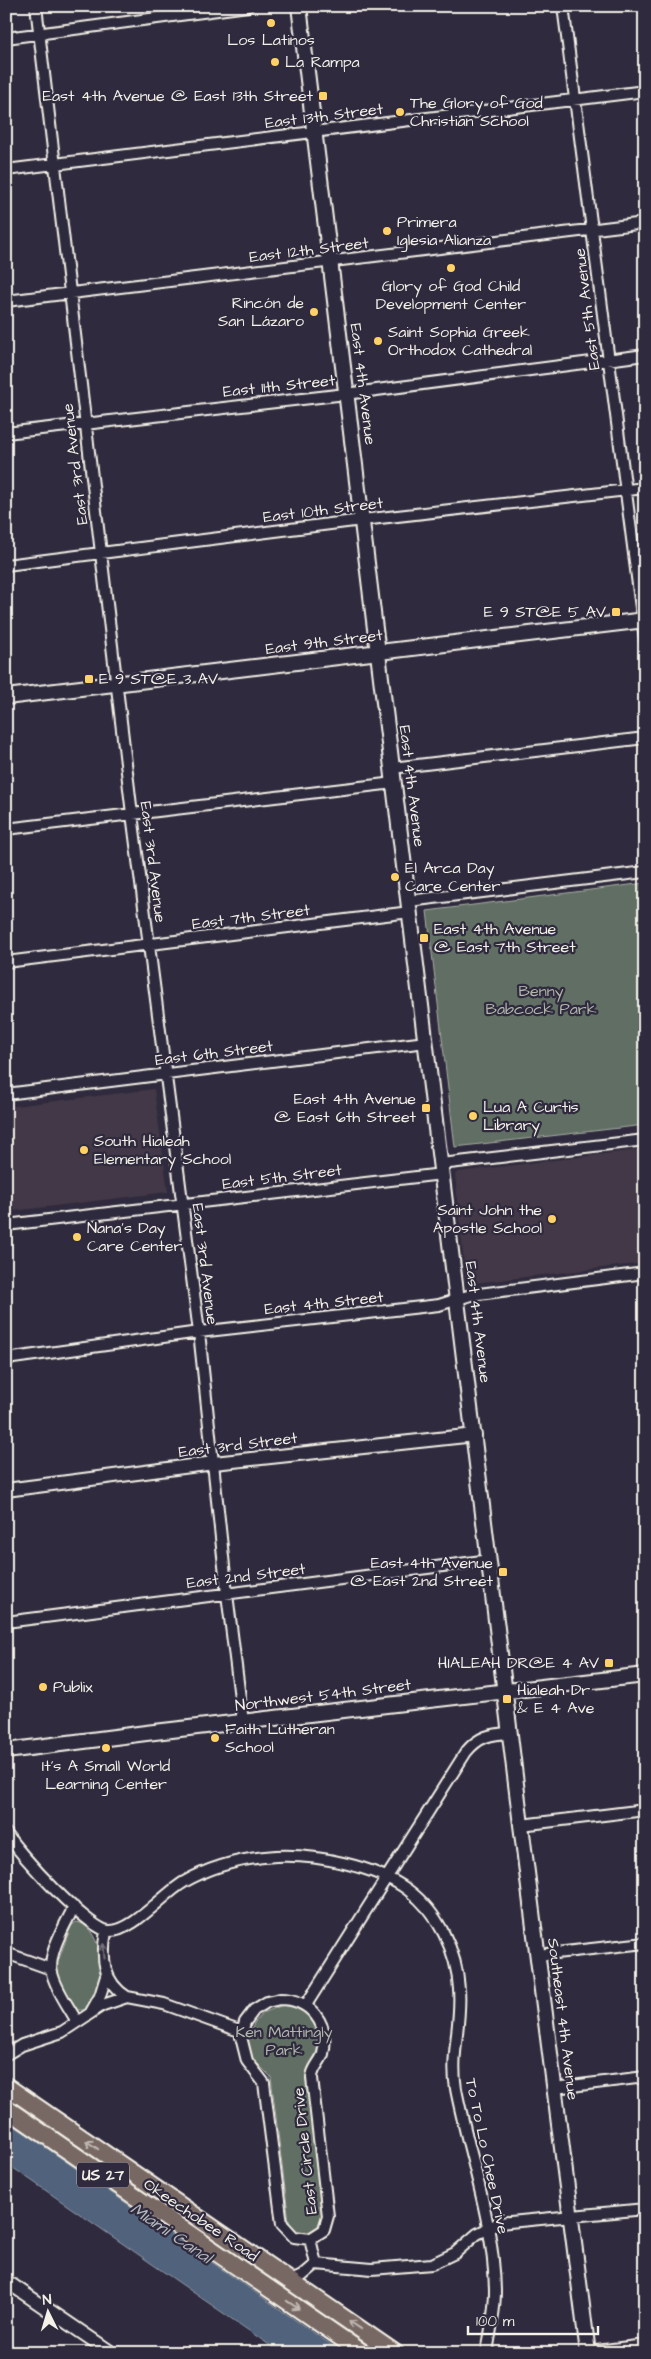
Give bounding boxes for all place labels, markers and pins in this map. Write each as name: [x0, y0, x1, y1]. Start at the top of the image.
marker: Los Latinos: [265, 17, 277, 29]
place label: Los Latinos: [227, 29, 315, 51]
place label: La Rampa: [285, 51, 360, 73]
marker: La Rampa: [269, 56, 281, 68]
place label: East 4th Avenue @ East 13th Street: [42, 85, 314, 107]
marker: East 4th Avenue @ East 13th Street: [317, 90, 329, 102]
place label: The Glory of God Christian School: [410, 92, 543, 132]
marker: The Glory of God Christian School: [394, 106, 406, 118]
place label: Primera Iglesia Alianza: [397, 211, 491, 252]
marker: Primera Iglesia Alianza: [381, 225, 393, 237]
marker: Glory of God Child Development Center: [445, 262, 457, 274]
place label: Glory of God Child Development Center: [376, 275, 526, 315]
place label: Rincón de San Lázaro: [218, 292, 304, 332]
marker: Rincón de San Lázaro: [308, 306, 320, 318]
place label: Saint Sophia Greek Orthodox Cathedral: [388, 321, 532, 361]
marker: Saint Sophia Greek Orthodox Cathedral: [372, 335, 384, 347]
place label: E 9 ST@E 5 AV: [484, 601, 606, 623]
marker: E 9 ST@E 5 AV: [610, 606, 622, 618]
place label: E 9 ST@E 3 AV: [99, 668, 218, 690]
marker: E 9 ST@E 3 AV: [83, 673, 95, 685]
place label: El Arca Day Care Center: [405, 857, 500, 897]
marker: El Arca Day Care Center: [389, 871, 401, 883]
place label: East 4th Avenue @ East 7th Street: [434, 918, 576, 958]
marker: East 4th Avenue @ East 7th Street: [418, 932, 430, 944]
place label: East 4th Avenue @ East 6th Street: [274, 1088, 417, 1128]
place label: Lua A Curtis Library: [483, 1096, 579, 1137]
marker: East 4th Avenue @ East 6th Street: [420, 1102, 432, 1114]
marker: Lua A Curtis Library: [467, 1110, 479, 1122]
place label: South Hialeah Elementary School: [94, 1130, 231, 1171]
marker: South Hialeah Elementary School: [78, 1144, 90, 1156]
place label: Saint John the Apostle School: [433, 1199, 542, 1239]
marker: Saint John the Apostle School: [546, 1213, 558, 1225]
place label: Nana's Day Care Center: [87, 1217, 182, 1257]
marker: Nana's Day Care Center: [71, 1231, 83, 1243]
place label: East 4th Avenue @ East 2nd Street: [350, 1552, 494, 1592]
marker: East 4th Avenue @ East 2nd Street: [497, 1566, 509, 1578]
place label: HIALEAH DR@E 4 AV: [438, 1652, 599, 1674]
marker: HIALEAH DR@E 4 AV: [603, 1657, 615, 1669]
place label: Publix: [53, 1676, 93, 1698]
place label: Hialeah Dr & E 4 Ave: [517, 1679, 595, 1719]
marker: Publix: [37, 1681, 49, 1693]
marker: Hialeah Dr & E 4 Ave: [501, 1693, 513, 1705]
place label: Faith Lutheran School: [225, 1718, 335, 1758]
marker: Faith Lutheran School: [209, 1732, 221, 1744]
marker: It's A Small World Learning Center: [100, 1742, 112, 1754]
place label: It's A Small World Learning Center: [42, 1755, 170, 1796]

